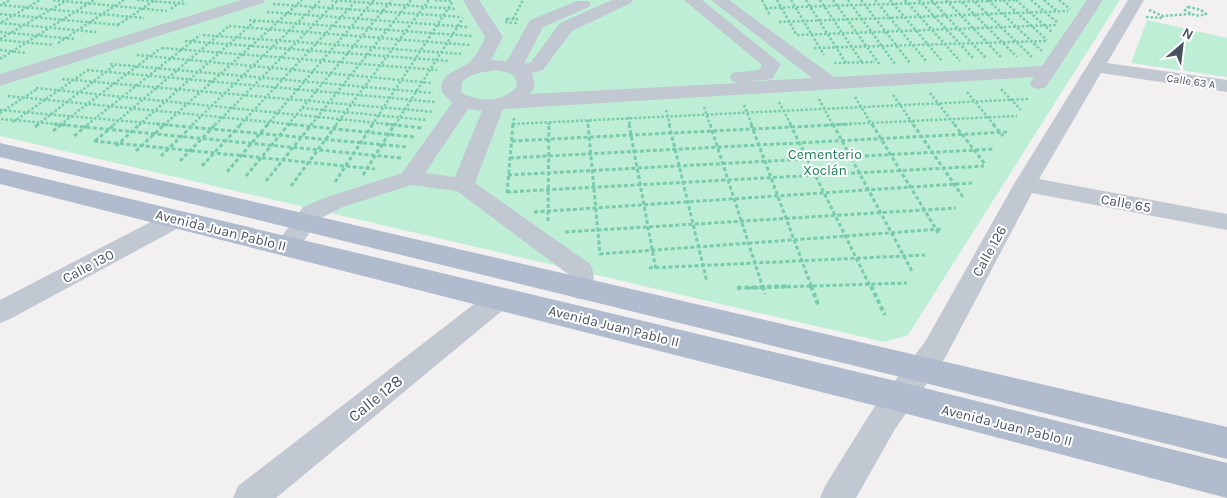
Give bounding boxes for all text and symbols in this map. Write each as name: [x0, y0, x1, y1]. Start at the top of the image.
north arrow: [1157, 20, 1207, 70]
text: N: [1179, 24, 1196, 44]
street label: Calle 63 A: [1166, 72, 1217, 91]
park label: Cementerio Xoclán: [788, 146, 862, 179]
street label: Calle 65: [1100, 191, 1152, 216]
street label: Avenida Juan Pablo II: [154, 206, 288, 255]
street label: Calle 126: [969, 223, 1010, 280]
street label: Calle 130: [60, 246, 117, 287]
street label: Avenida Juan Pablo II: [547, 302, 681, 351]
street label: Calle 128: [344, 371, 406, 426]
street label: Avenida Juan Pablo II: [940, 401, 1074, 450]

